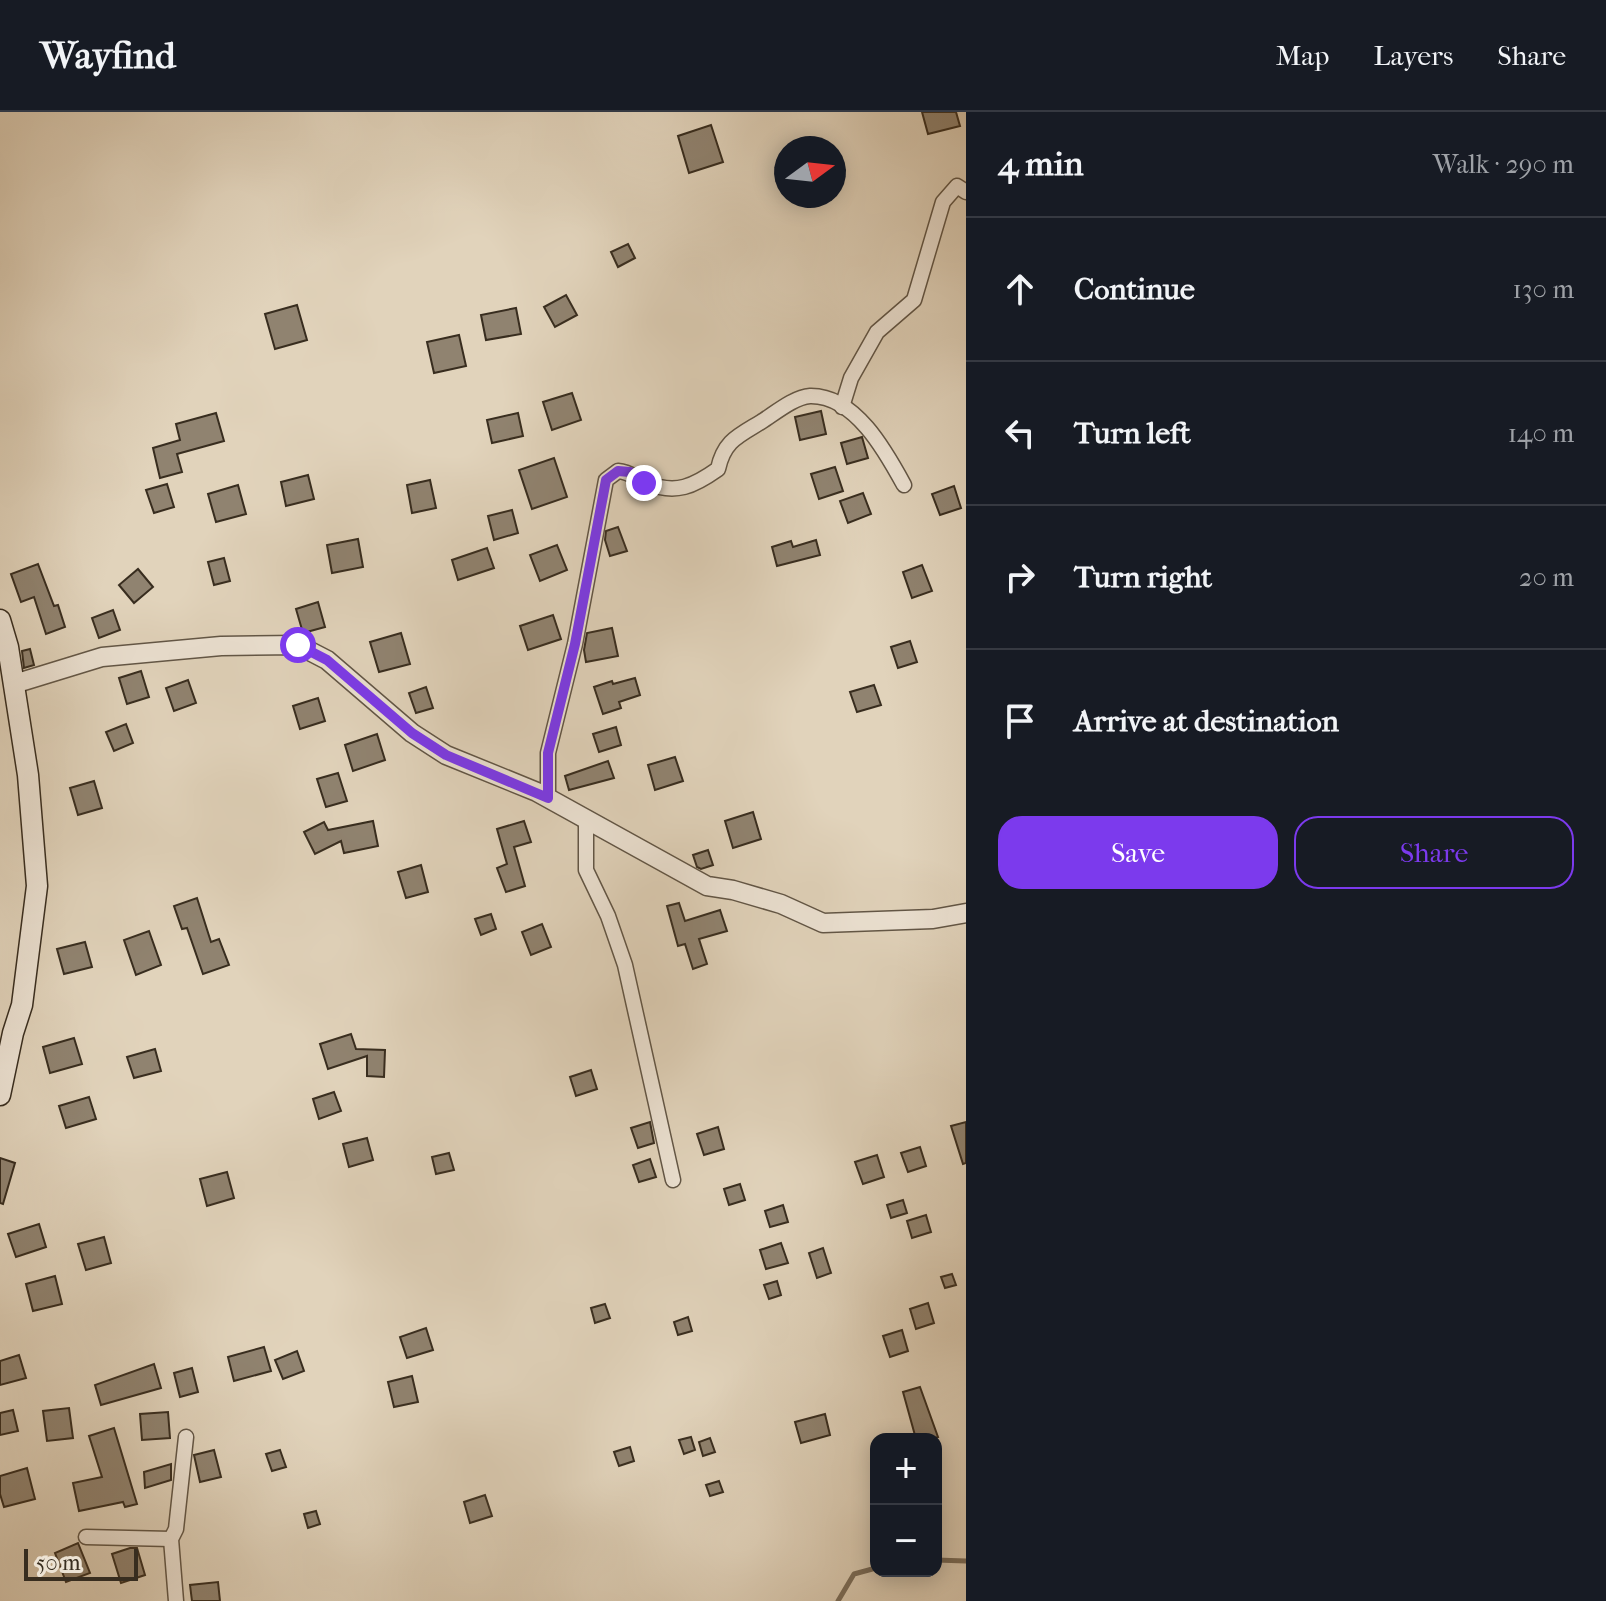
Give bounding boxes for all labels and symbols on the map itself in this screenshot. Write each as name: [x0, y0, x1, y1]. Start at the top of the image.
north arrow: [774, 136, 846, 208]
route end: [626, 465, 662, 501]
route start: [280, 627, 316, 663]
scale bar: [24, 1545, 138, 1581]

